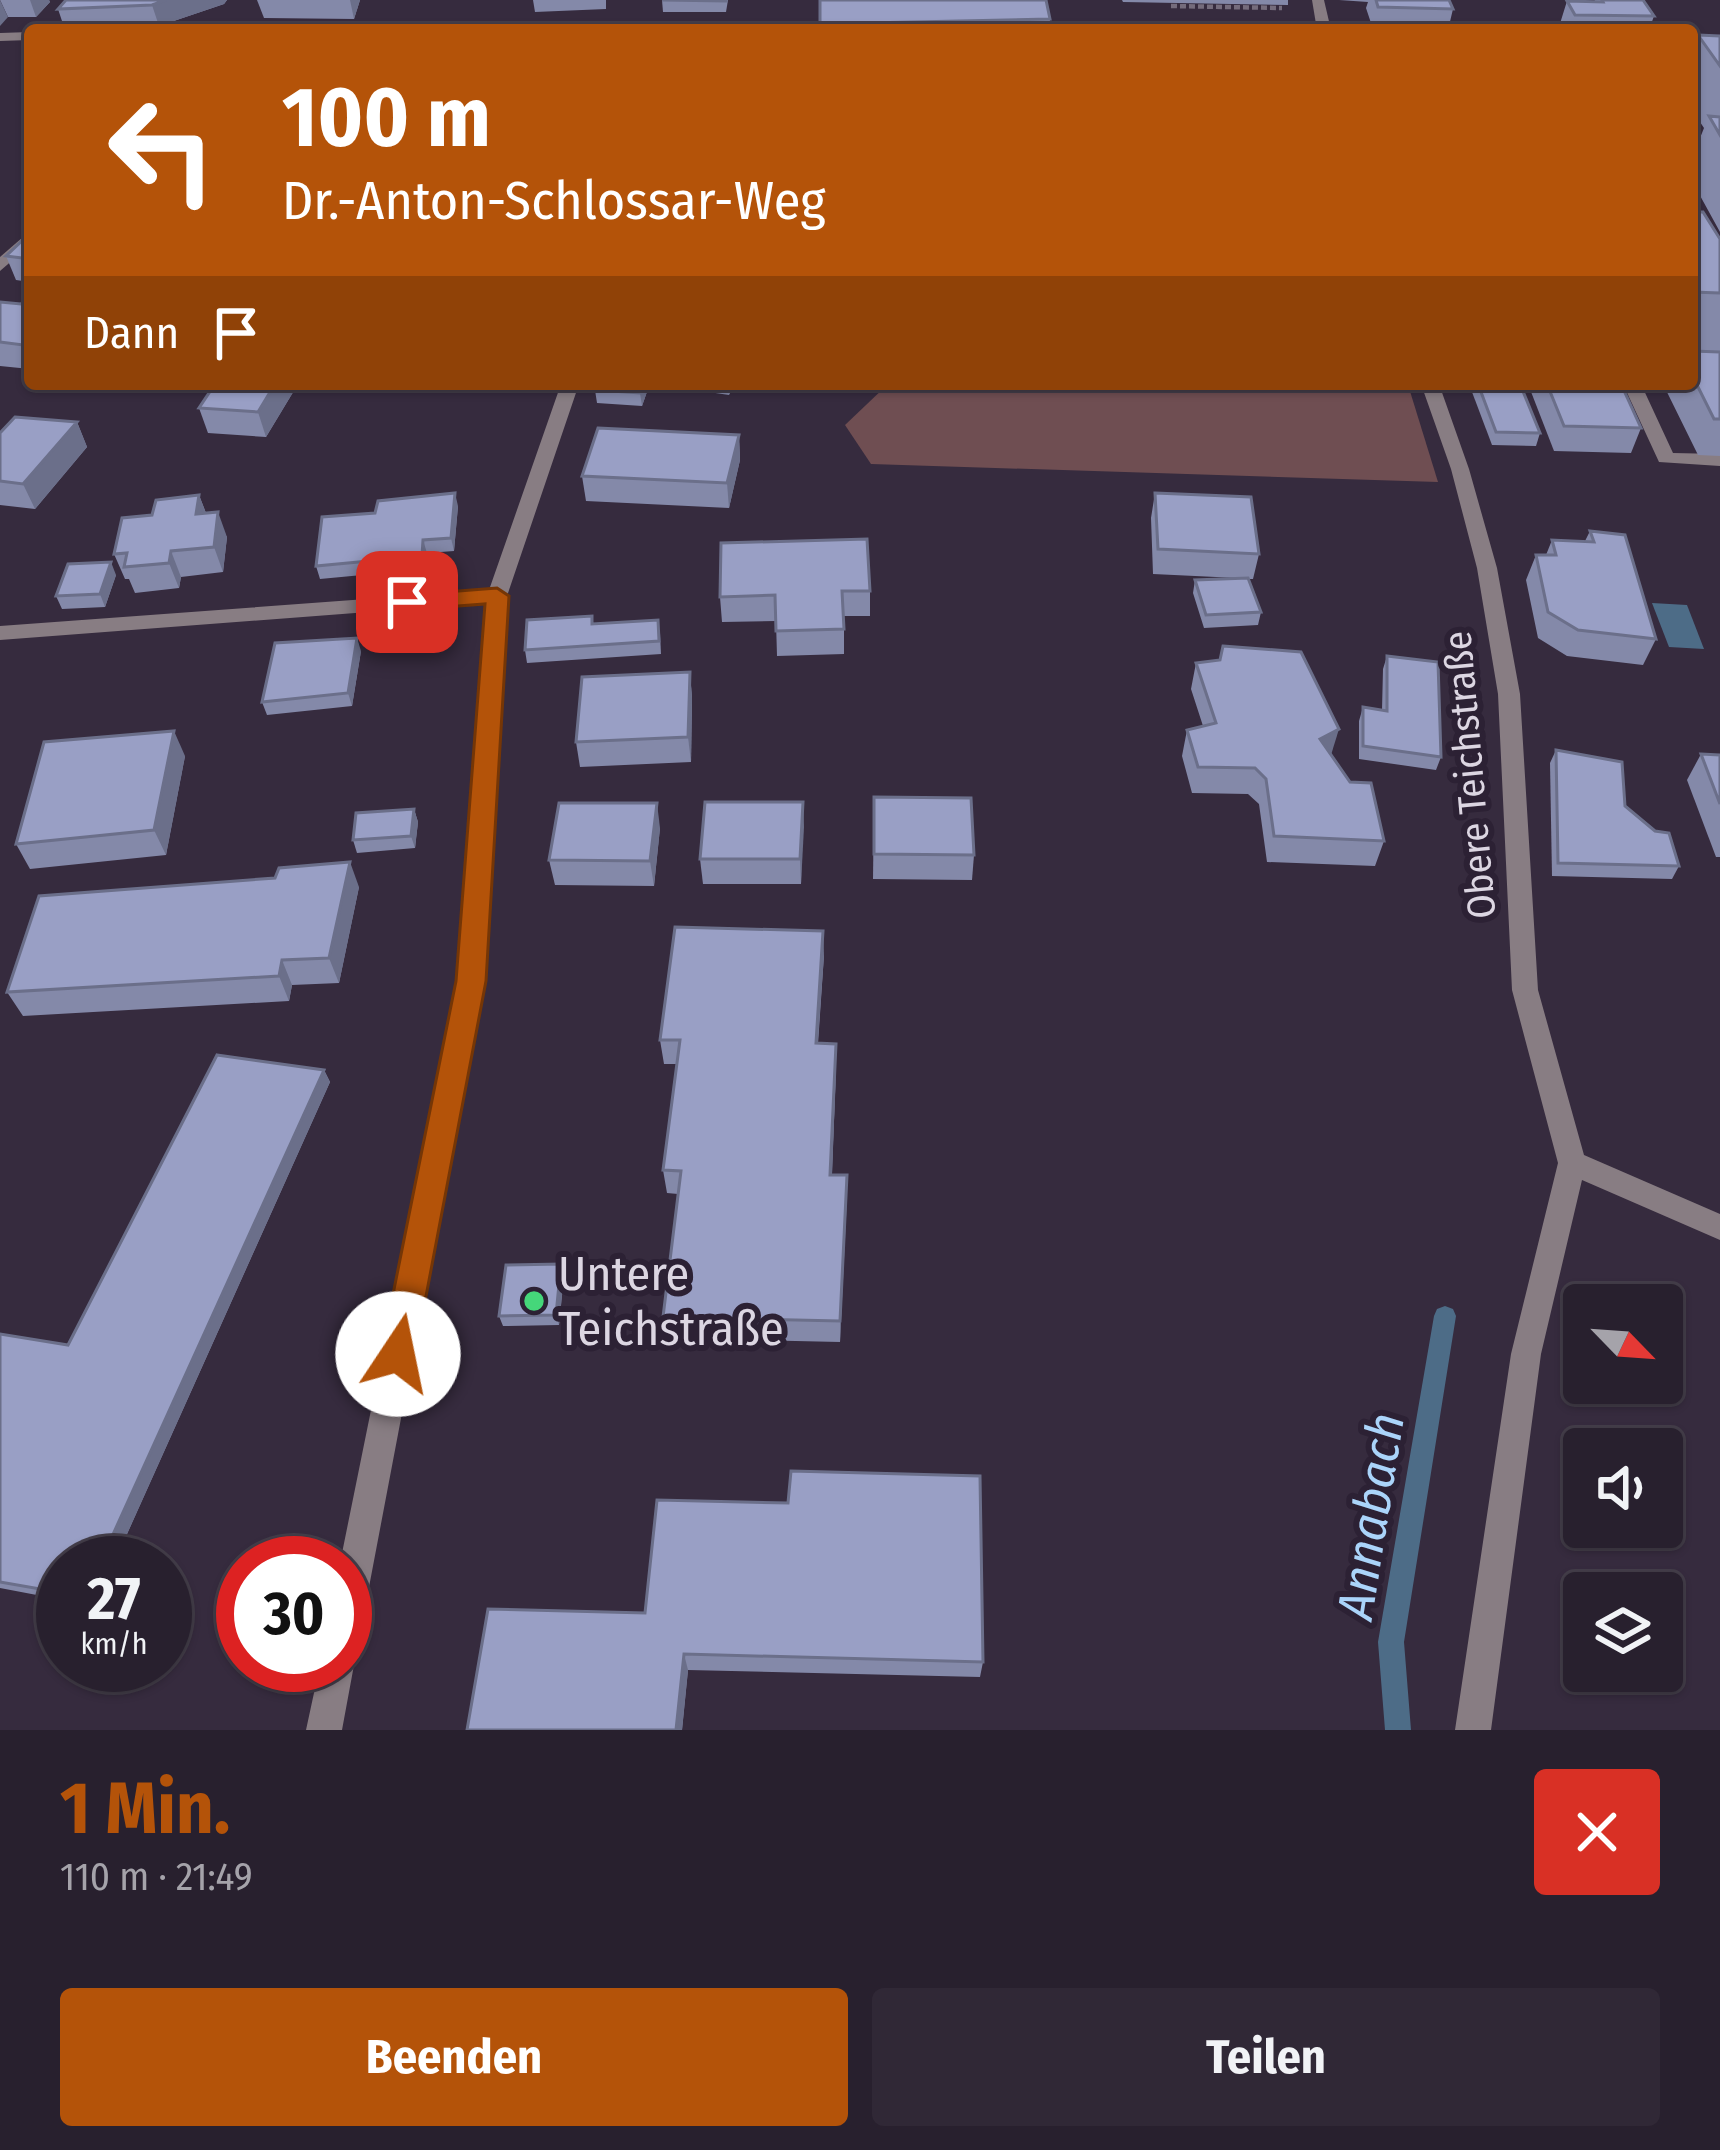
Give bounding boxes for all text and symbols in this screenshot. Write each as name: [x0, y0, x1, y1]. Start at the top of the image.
text: 100 m: [282, 67, 491, 168]
icon: left: [84, 72, 240, 228]
text: Dr.-Anton-Schlossar-Weg: [282, 169, 826, 233]
icon: arrive: [203, 300, 269, 366]
text: Dann: [84, 306, 179, 360]
pin: [356, 551, 458, 653]
icon: arrive: [374, 569, 440, 635]
street label: Obere Teichstraße: [1434, 629, 1505, 921]
place label: Untere Teichstraße: [558, 1245, 784, 1358]
north arrow: [1563, 1284, 1683, 1404]
map controls: [1563, 1284, 1683, 1692]
marker: Untere Teichstraße: [521, 1288, 547, 1314]
position arrow: [335, 1291, 461, 1417]
water label: Annabach: [1324, 1409, 1418, 1626]
button: sound: [1563, 1428, 1683, 1548]
speed limit sign: 30: [216, 1536, 372, 1692]
text: 27: [87, 1563, 141, 1635]
button: layers: [1563, 1572, 1683, 1692]
text: km/h: [81, 1626, 147, 1662]
text: 1 Min.: [60, 1766, 230, 1852]
button: close: [1534, 1769, 1660, 1895]
text: 110 m · 21:49: [60, 1854, 253, 1900]
button: Beenden: [60, 1988, 848, 2126]
button: Teilen: [872, 1988, 1660, 2126]

